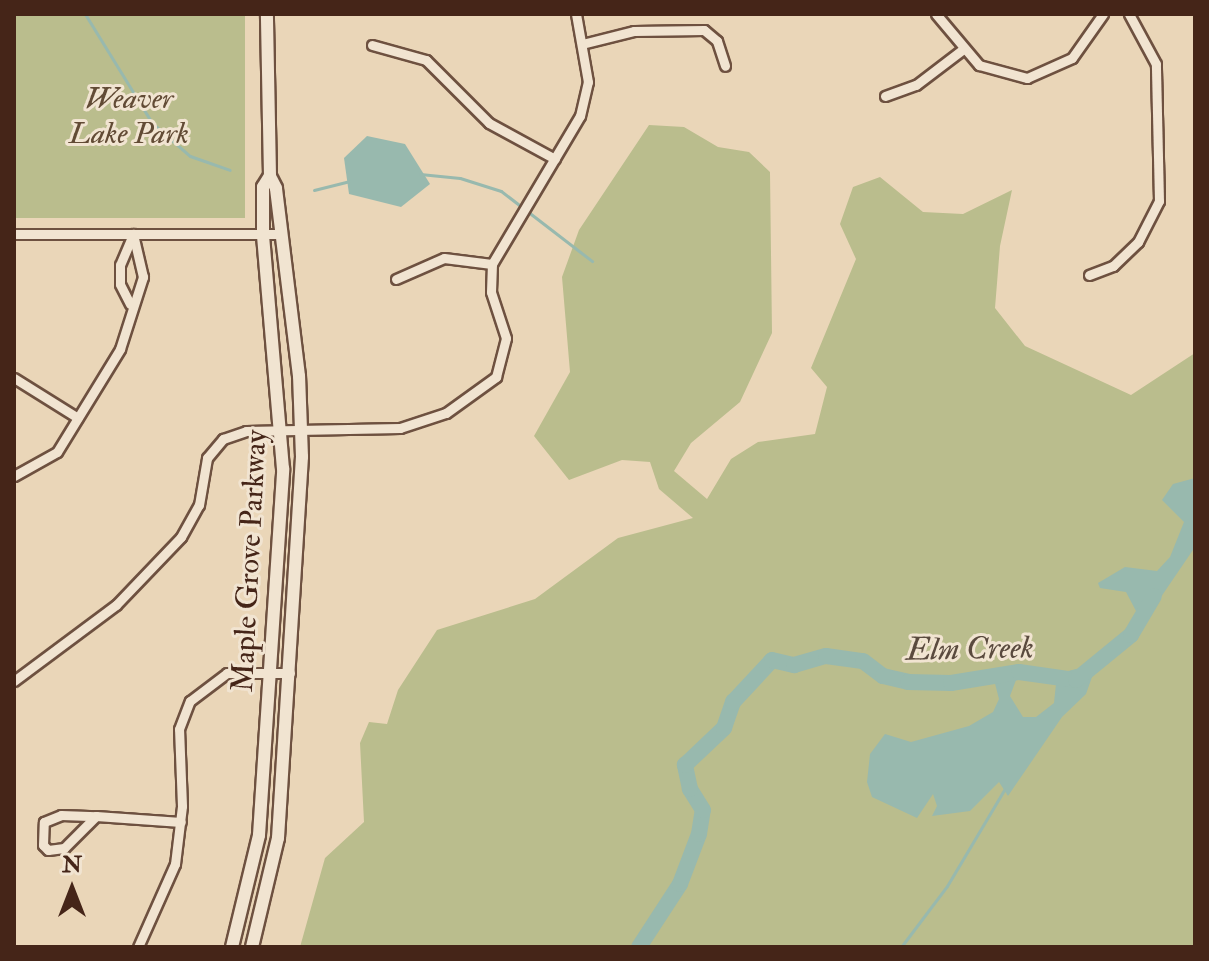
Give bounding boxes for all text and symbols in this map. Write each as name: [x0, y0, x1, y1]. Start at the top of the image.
park label: Weaver Lake Park: [69, 81, 189, 152]
street label: Maple Grove Parkway: [225, 429, 275, 693]
water label: Elm Creek: [906, 629, 1034, 669]
north arrow: [32, 849, 112, 929]
text: N: [62, 851, 82, 879]

